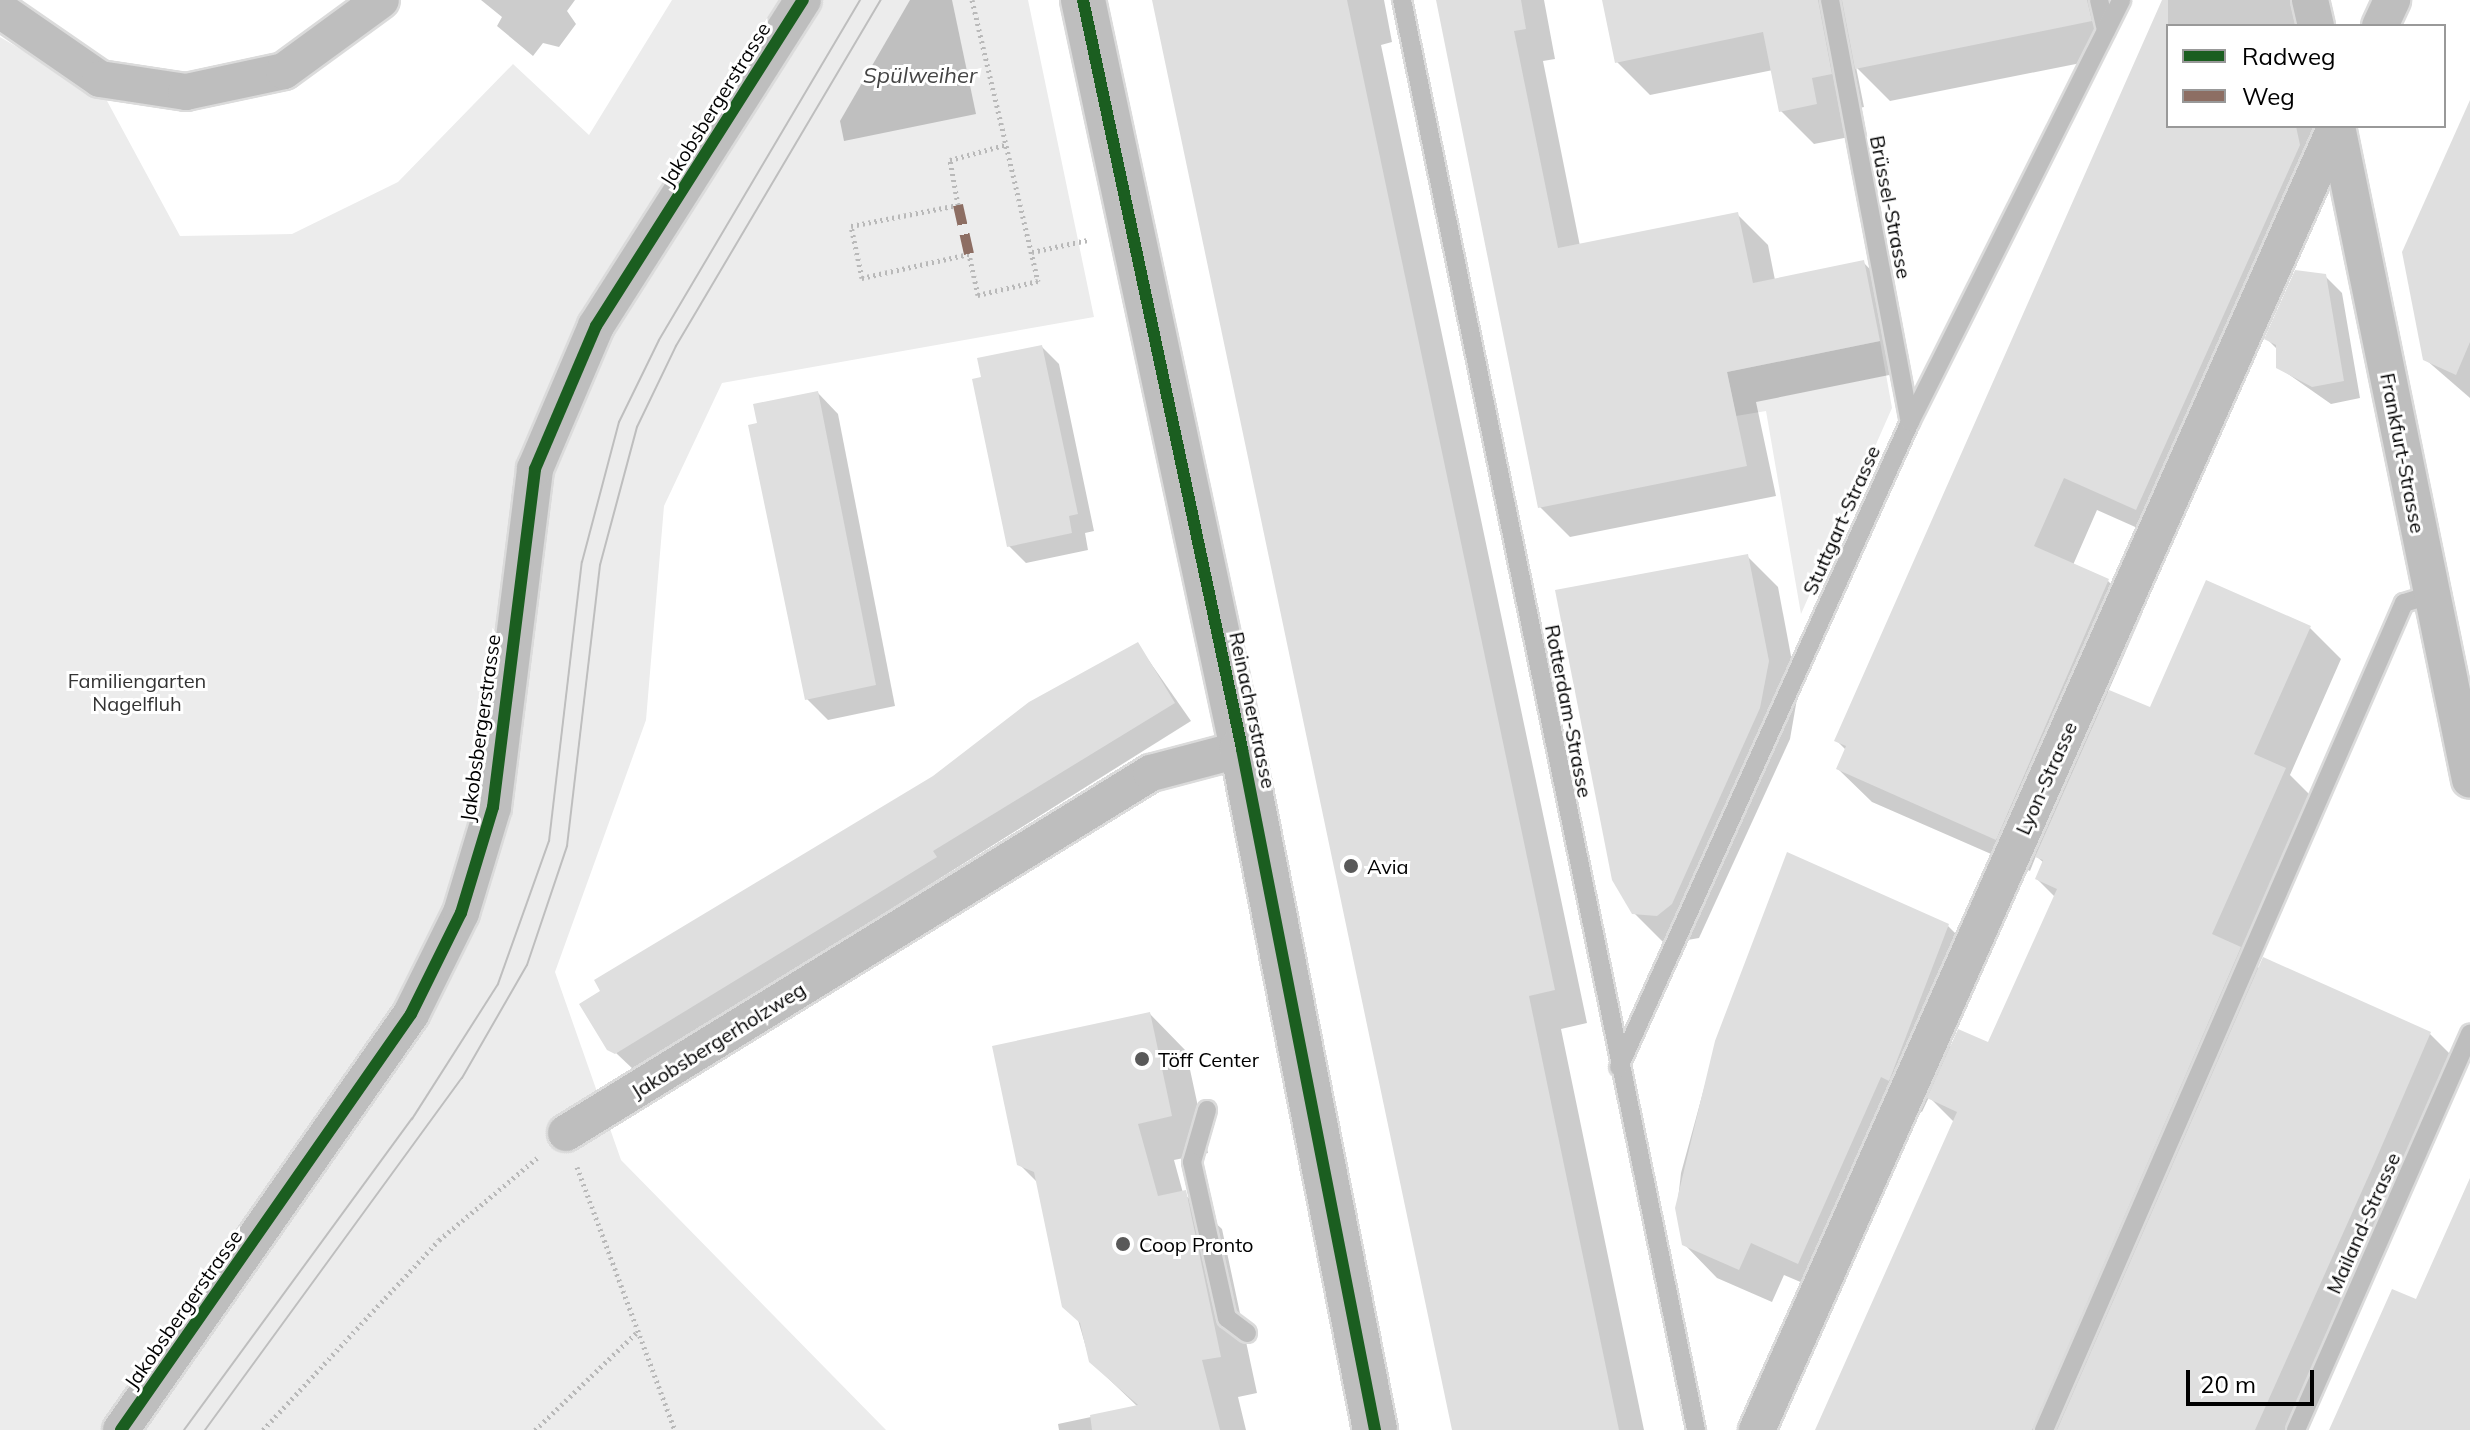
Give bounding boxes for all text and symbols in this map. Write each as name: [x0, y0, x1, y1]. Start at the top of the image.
street label: Jakobsbergerstrasse: [655, 18, 775, 190]
legend: [2166, 24, 2446, 128]
text: Radweg: [2242, 41, 2336, 71]
water label: Spülweiher: [863, 63, 977, 89]
text: Weg: [2242, 81, 2295, 111]
street label: Brüssel-Strasse: [1865, 133, 1917, 281]
street label: Frankfurt-Strasse: [2376, 371, 2430, 535]
street label: Stuttgart-Strasse: [1797, 442, 1885, 598]
street label: Rotterdam-Strasse: [1540, 623, 1598, 799]
street label: Reinacherstrasse: [1225, 630, 1281, 790]
street label: Jakobsbergerstrasse: [455, 633, 505, 823]
park label: Familiengarten Nagelfluh: [68, 669, 206, 716]
street label: Lyon-Strasse: [2010, 718, 2082, 838]
place label: Avia: [1367, 854, 1409, 878]
marker: Avia: [1342, 857, 1360, 875]
street label: Jakobsbergerholzweg: [627, 977, 809, 1103]
place label: Töff Center: [1158, 1047, 1259, 1071]
marker: Töff Center: [1133, 1050, 1151, 1068]
street label: Mailand-Strasse: [2321, 1149, 2405, 1297]
street label: Jakobsbergerstrasse: [119, 1225, 247, 1393]
place label: Coop Pronto: [1139, 1232, 1253, 1256]
marker: Coop Pronto: [1114, 1235, 1132, 1253]
scale bar: [2190, 1354, 2318, 1404]
text: 20 m: [2200, 1369, 2256, 1399]

